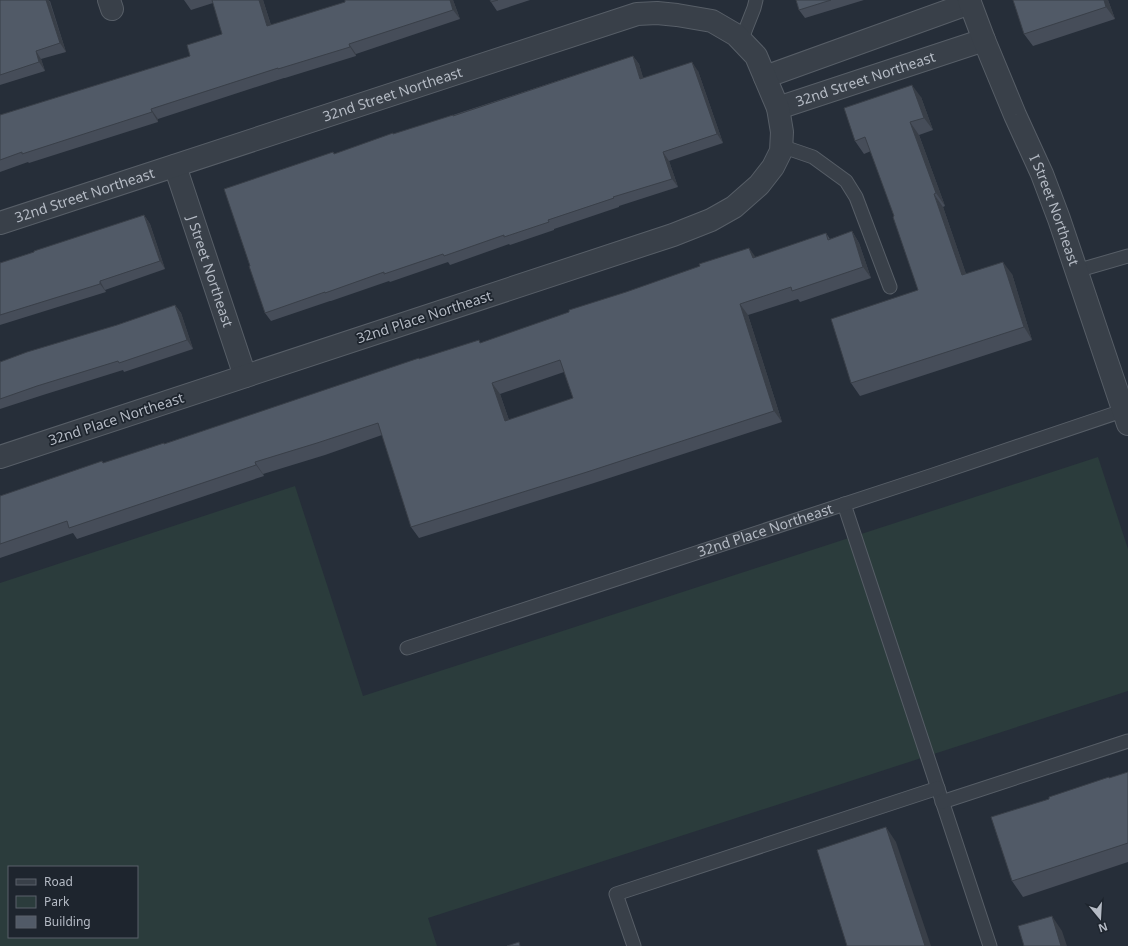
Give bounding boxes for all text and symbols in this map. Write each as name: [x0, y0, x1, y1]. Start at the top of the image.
street label: 32nd Street Northeast: [793, 47, 937, 111]
street label: 32nd Street Northeast: [320, 62, 465, 126]
street label: I Street Northeast: [1025, 151, 1084, 268]
street label: 32nd Street Northeast: [12, 163, 157, 227]
street label: J Street Northeast: [183, 211, 238, 329]
street label: 32nd Place Northeast: [354, 286, 494, 347]
street label: 32nd Place Northeast: [46, 388, 186, 449]
street label: 32nd Place Northeast: [695, 499, 835, 561]
legend: [8, 866, 138, 938]
text: Road: [44, 873, 73, 890]
text: Park: [44, 893, 70, 910]
north arrow: [1080, 898, 1120, 938]
text: Building: [44, 913, 91, 930]
text: N: [1097, 919, 1110, 937]

